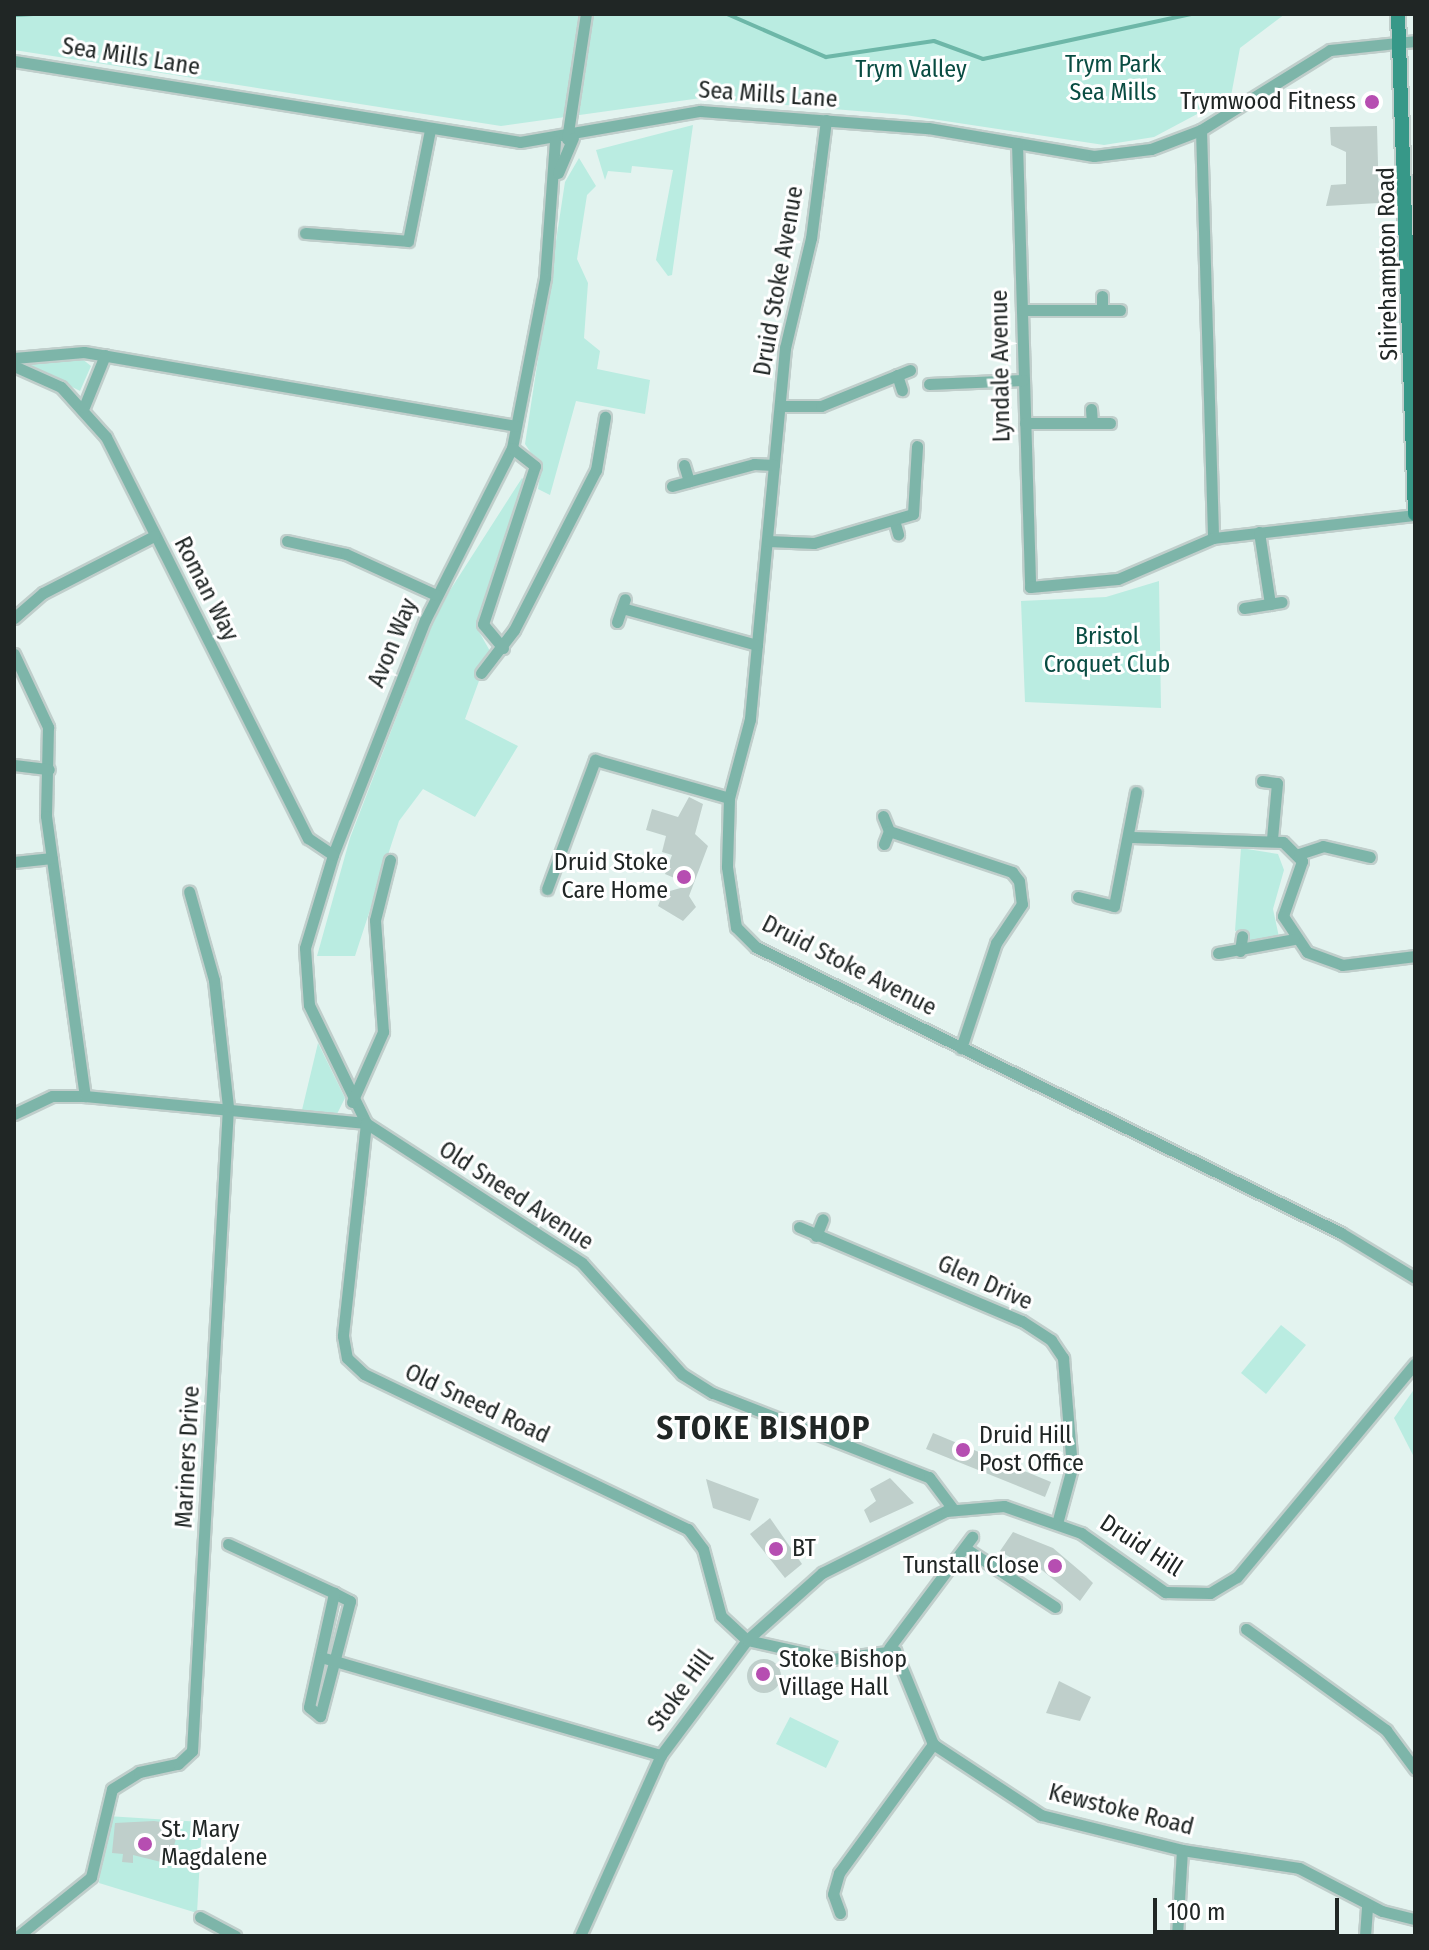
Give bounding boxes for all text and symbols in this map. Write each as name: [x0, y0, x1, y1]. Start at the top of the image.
street label: Sea Mills Lane: [60, 32, 202, 82]
park label: Trym Park Sea Mills: [1065, 51, 1161, 107]
park label: Trym Valley: [855, 56, 967, 84]
street label: Sea Mills Lane: [697, 76, 839, 114]
place label: Trymwood Fitness: [1180, 88, 1356, 116]
marker: Trymwood Fitness: [1363, 93, 1381, 111]
street label: Shirehampton Road: [1372, 167, 1404, 361]
street label: Druid Stoke Avenue: [748, 184, 810, 378]
street label: Lyndale Avenue: [985, 289, 1017, 443]
street label: Roman Way: [167, 532, 245, 646]
street label: Avon Way: [362, 594, 424, 692]
park label: Bristol Croquet Club: [1044, 623, 1170, 679]
place label: Druid Stoke Care Home: [554, 849, 668, 905]
marker: Druid Stoke Care Home: [675, 868, 693, 886]
street label: Druid Stoke Avenue: [757, 910, 941, 1022]
street label: Old Sneed Avenue: [433, 1135, 599, 1257]
street label: Glen Drive: [933, 1249, 1037, 1317]
street label: Old Sneed Road: [400, 1358, 554, 1450]
street label: Mariners Drive: [170, 1385, 206, 1529]
district label: STOKE BISHOP: [656, 1409, 872, 1447]
place label: Druid Hill Post Office: [979, 1422, 1084, 1478]
marker: Druid Hill Post Office: [954, 1441, 972, 1459]
street label: Druid Hill: [1094, 1509, 1188, 1583]
place label: BT: [792, 1535, 816, 1563]
marker: BT: [767, 1540, 785, 1558]
place label: Tunstall Close: [903, 1552, 1039, 1580]
marker: Tunstall Close: [1046, 1557, 1064, 1575]
street label: Stoke Hill: [642, 1645, 720, 1737]
place label: Stoke Bishop Village Hall: [779, 1646, 907, 1702]
marker: Stoke Bishop Village Hall: [754, 1665, 772, 1683]
street label: Kewstoke Road: [1045, 1778, 1197, 1842]
place label: St. Mary Magdalene: [161, 1816, 267, 1872]
marker: St. Mary Magdalene: [136, 1835, 154, 1853]
scale bar: [1157, 1882, 1343, 1932]
text: 100 m: [1167, 1898, 1225, 1926]

